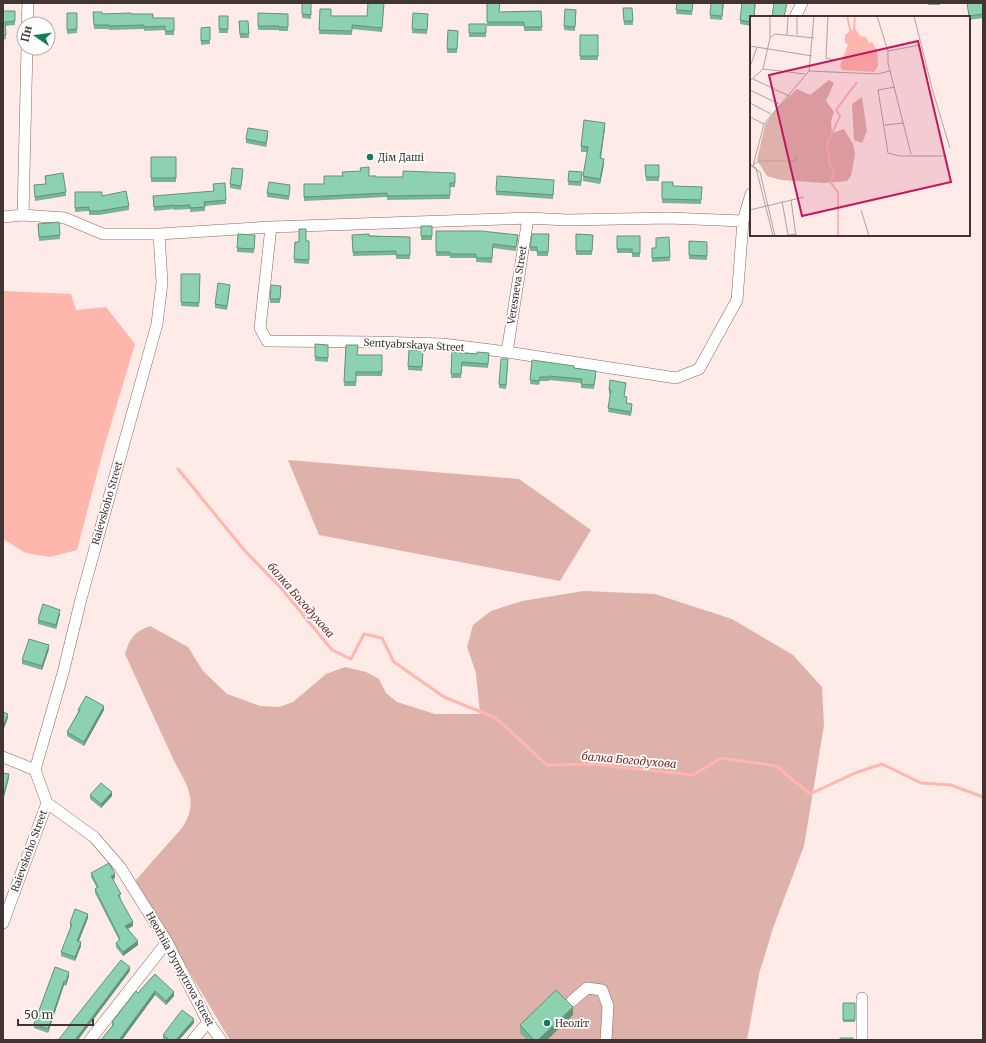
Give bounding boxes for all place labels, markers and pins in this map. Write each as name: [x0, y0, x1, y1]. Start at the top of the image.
place label: Дім Даші: [378, 151, 424, 164]
marker: Дім Даші: [365, 152, 375, 162]
place label: Неоліт: [555, 1017, 589, 1030]
marker: Неоліт: [542, 1018, 552, 1028]

